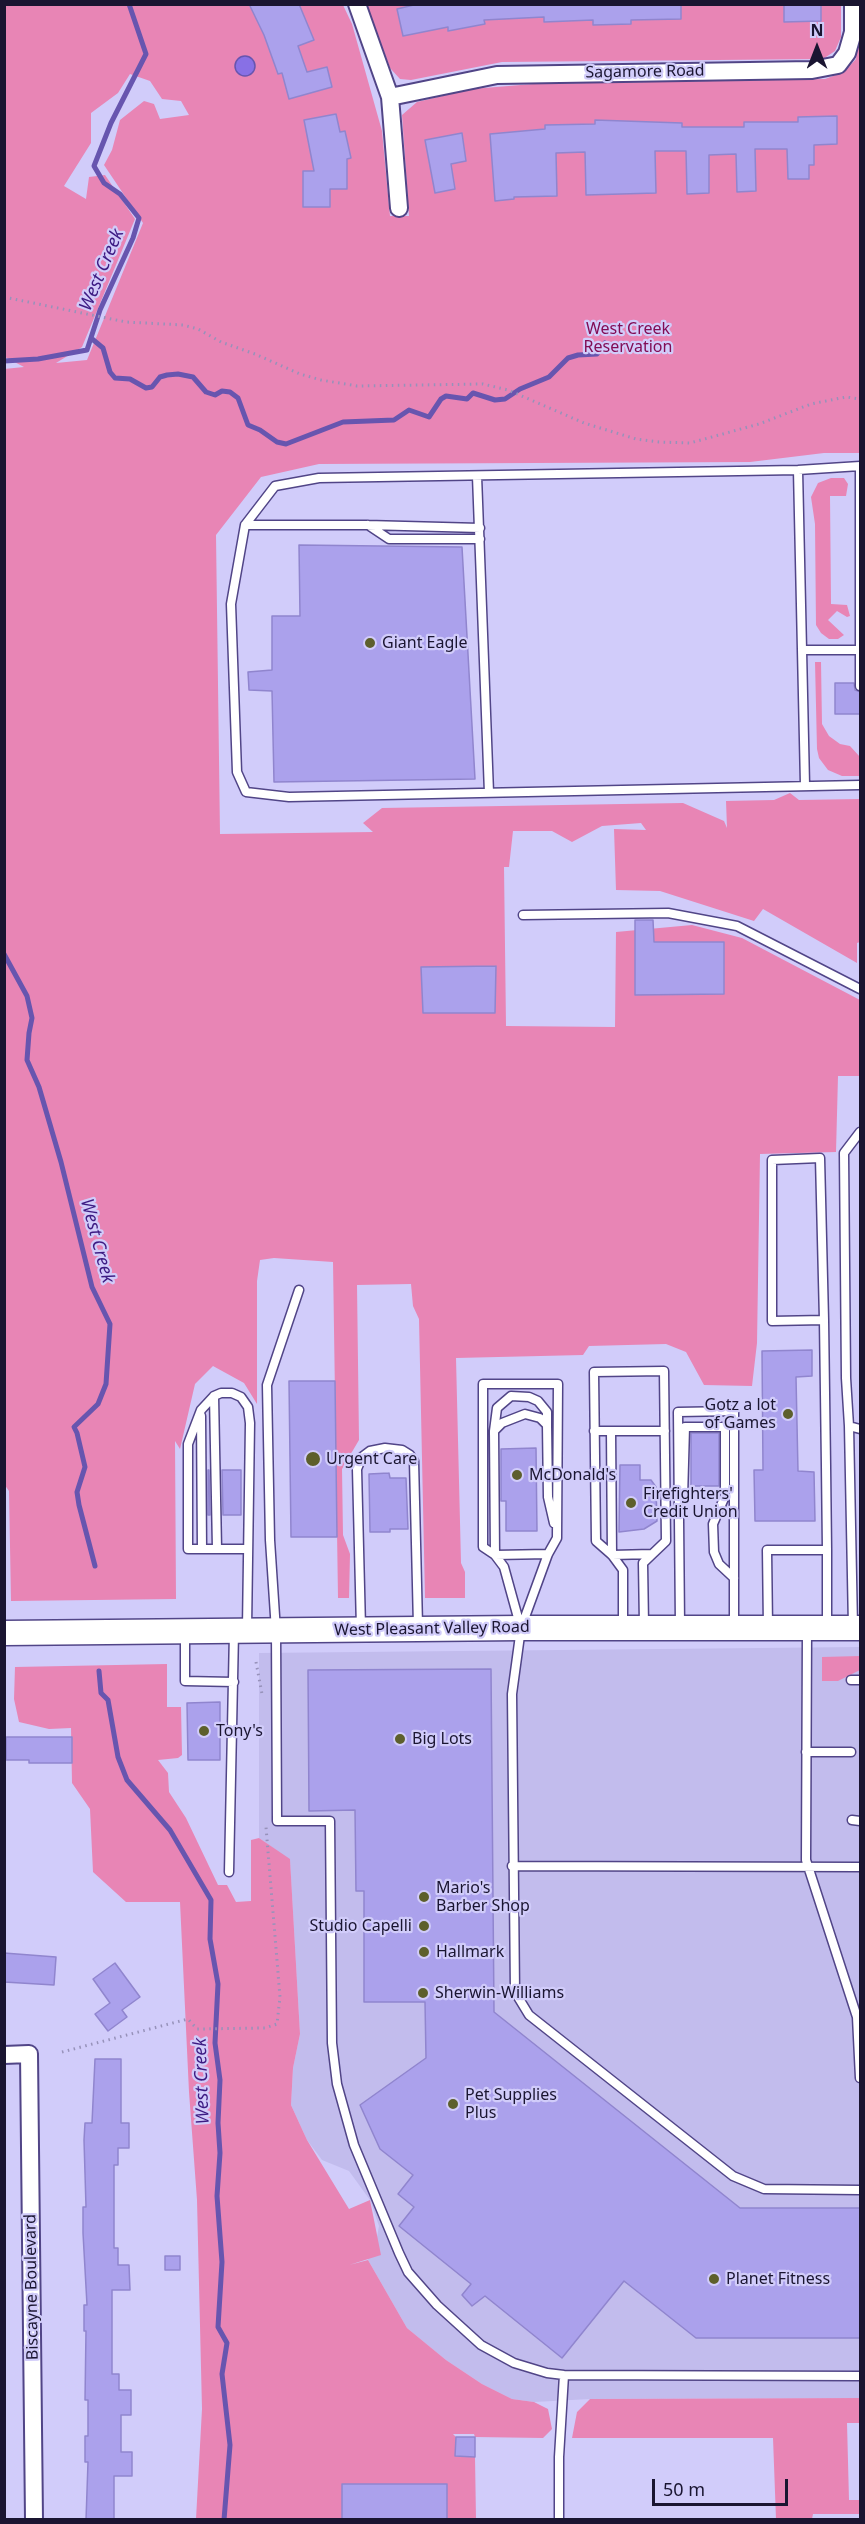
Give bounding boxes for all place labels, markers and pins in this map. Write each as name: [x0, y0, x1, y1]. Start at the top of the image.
place label: Giant Eagle: [382, 633, 467, 653]
marker: Giant Eagle: [363, 636, 377, 650]
place label: Gotz a lot of Games: [704, 1395, 776, 1433]
marker: Gotz a lot of Games: [781, 1407, 795, 1421]
place label: Urgent Care: [326, 1449, 417, 1469]
marker: Urgent Care: [304, 1450, 322, 1468]
place label: McDonald's: [529, 1465, 616, 1485]
marker: McDonald's: [510, 1468, 524, 1482]
place label: Firefighters' Credit Union: [643, 1484, 738, 1522]
marker: Firefighters' Credit Union: [624, 1496, 638, 1510]
place label: Tony's: [216, 1721, 263, 1741]
marker: Tony's: [197, 1724, 211, 1738]
place label: Big Lots: [412, 1729, 472, 1749]
marker: Big Lots: [393, 1732, 407, 1746]
place label: Mario's Barber Shop: [436, 1878, 530, 1916]
marker: Mario's Barber Shop: [417, 1890, 431, 1904]
place label: Studio Capelli: [309, 1916, 412, 1936]
marker: Studio Capelli: [417, 1919, 431, 1933]
place label: Hallmark: [436, 1942, 504, 1962]
marker: Hallmark: [417, 1945, 431, 1959]
place label: Sherwin-Williams: [435, 1983, 564, 2003]
marker: Sherwin-Williams: [416, 1986, 430, 2000]
place label: Pet Supplies Plus: [465, 2085, 557, 2123]
marker: Pet Supplies Plus: [446, 2097, 460, 2111]
place label: Planet Fitness: [726, 2269, 830, 2289]
marker: Planet Fitness: [707, 2272, 721, 2286]

